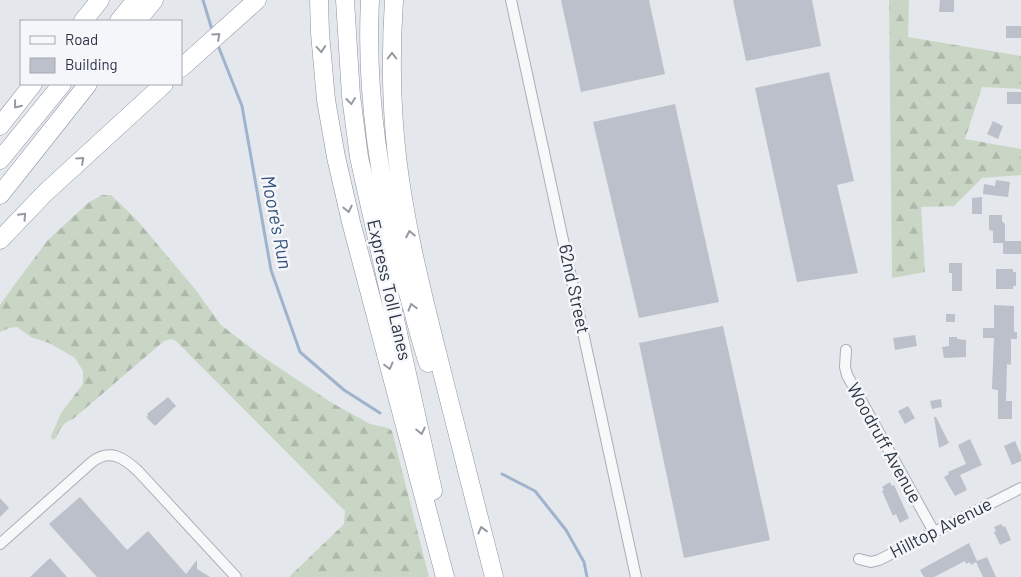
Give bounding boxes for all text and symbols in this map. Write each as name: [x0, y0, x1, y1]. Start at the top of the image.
legend: [20, 20, 182, 85]
text: Road: [65, 30, 98, 48]
one-way arrow: [212, 33, 221, 42]
one-way arrow: [316, 45, 327, 53]
one-way arrow: [387, 51, 397, 59]
text: Building: [65, 55, 118, 73]
one-way arrow: [345, 97, 356, 105]
one-way arrow: [14, 99, 22, 108]
one-way arrow: [76, 157, 85, 166]
water label: Moore's Run: [257, 173, 298, 271]
one-way arrow: [342, 204, 353, 213]
one-way arrow: [17, 213, 26, 222]
street label: Express Toll Lanes: [363, 217, 417, 362]
one-way arrow: [405, 230, 415, 239]
street label: 62nd Street: [555, 242, 595, 336]
one-way arrow: [407, 302, 418, 311]
one-way arrow: [383, 362, 394, 370]
street label: Woodruff Avenue: [843, 378, 927, 507]
one-way arrow: [415, 427, 425, 436]
street label: Hilltop Avenue: [886, 492, 995, 562]
one-way arrow: [477, 525, 488, 534]

